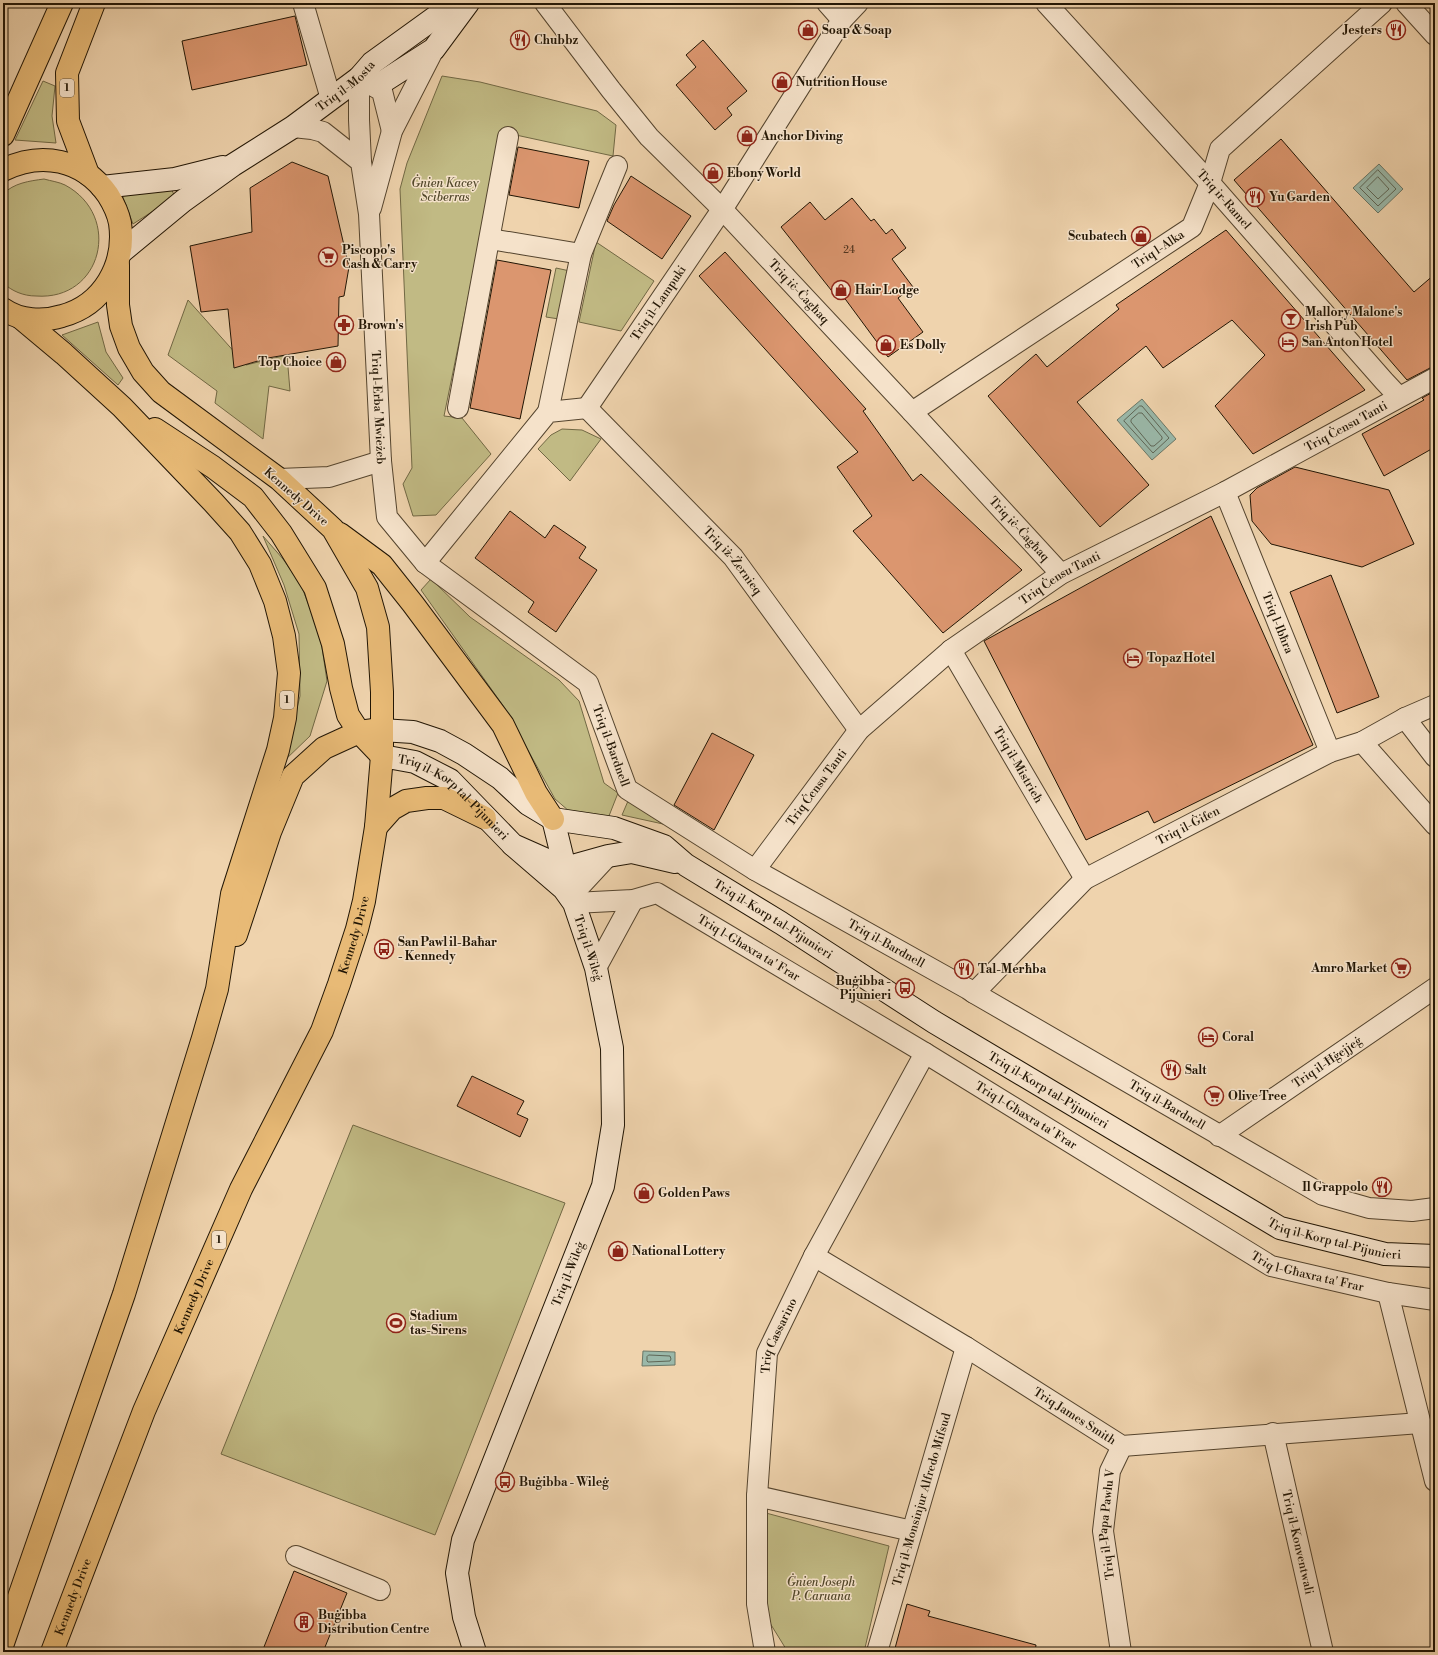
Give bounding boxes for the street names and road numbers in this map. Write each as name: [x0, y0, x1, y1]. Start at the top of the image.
street label: Triq il-Mosta: [313, 57, 379, 115]
road number: 1: [60, 79, 74, 97]
street label: Triq ir-Ramel: [1194, 166, 1255, 233]
street label: Triq l-Alka: [1129, 226, 1188, 272]
street label: Triq iċ-Ċagħaq: [765, 256, 833, 327]
street label: Triq il-Lampuki: [628, 263, 689, 343]
street label: Triq l-Erba' Mwieżeb: [368, 350, 389, 465]
street label: Triq Ċensu Tanti: [1302, 398, 1390, 455]
street label: Kennedy Drive: [261, 465, 331, 529]
street label: Triq iċ-Ċagħaq: [986, 493, 1053, 564]
street label: Triq iż-Żernieq: [700, 523, 765, 598]
street label: Triq Ċensu Tanti: [1016, 548, 1103, 608]
street label: Triq l-Ibħra: [1259, 590, 1297, 656]
road number: 1: [280, 691, 294, 709]
street label: Triq il-Bardnell: [589, 703, 633, 789]
street label: Triq il-Mistrieħ: [990, 724, 1046, 806]
street label: Triq Ċensu Tanti: [783, 746, 850, 829]
street label: Triq il-Korp tal-Pijunieri: [397, 752, 512, 843]
street label: Triq il-Ġifen: [1154, 803, 1222, 848]
street label: Triq il-Korp tal-Pijunieri: [711, 876, 836, 962]
street label: Kennedy Drive: [335, 895, 372, 976]
street label: Triq l-Għaxra ta' Frar: [695, 911, 803, 984]
street label: Triq il-Wileġ: [570, 913, 606, 984]
street label: Triq il-Bardnell: [845, 916, 928, 971]
street label: Triq il-Ħġejjeġ: [1289, 1032, 1365, 1091]
street label: Triq il-Korp tal-Pijunieri: [985, 1048, 1111, 1132]
street label: Triq il-Bardnell: [1126, 1077, 1208, 1133]
street label: Triq l-Għaxra ta' Frar: [972, 1078, 1080, 1152]
street label: Triq il-Korp tal-Pijunieri: [1265, 1215, 1401, 1262]
road number: 1: [212, 1231, 226, 1249]
street label: Triq il-Wileġ: [549, 1238, 588, 1309]
street label: Triq l-Għaxra ta' Frar: [1248, 1248, 1365, 1295]
street label: Kennedy Drive: [171, 1256, 217, 1337]
street label: Triq Cassarino: [758, 1295, 800, 1374]
street label: Triq James Smith: [1031, 1384, 1119, 1448]
street label: Triq il-Monsinjur Alfredo Mifsud: [889, 1411, 954, 1588]
street label: Triq il-Papa Pawlu V: [1095, 1468, 1118, 1581]
street label: Triq il-Konventwali: [1279, 1489, 1317, 1596]
street label: Kennedy Drive: [52, 1556, 94, 1637]

